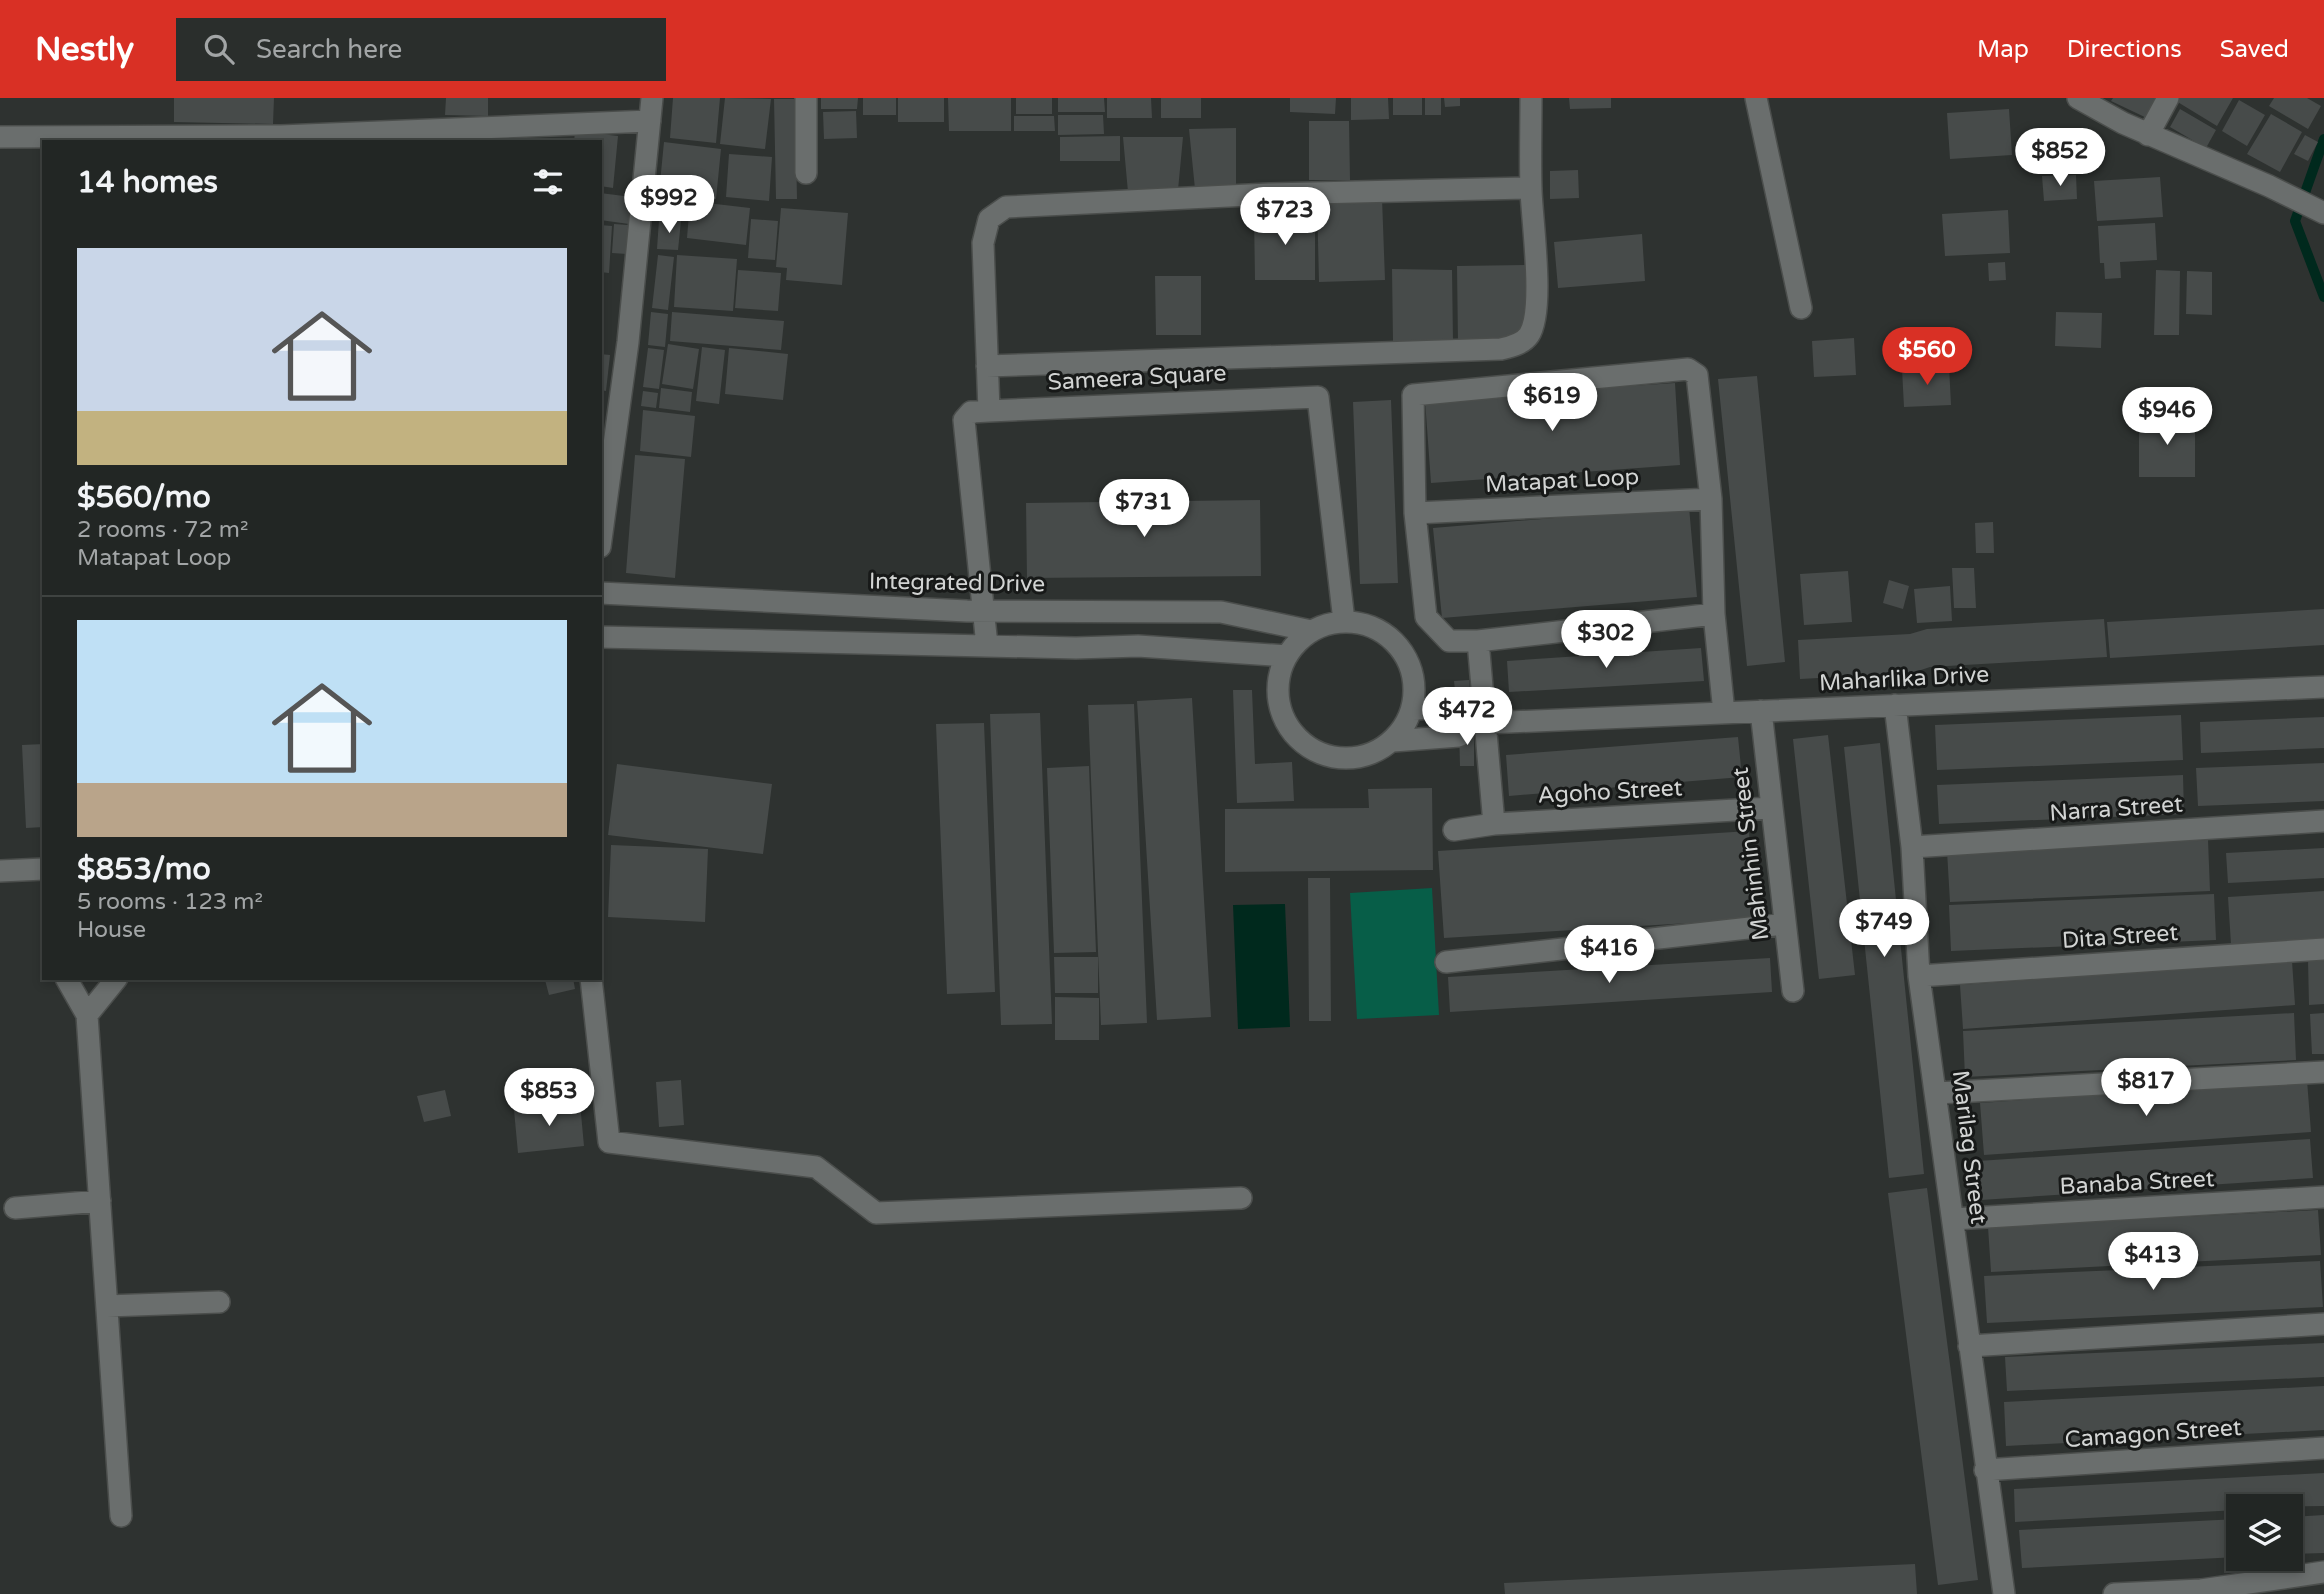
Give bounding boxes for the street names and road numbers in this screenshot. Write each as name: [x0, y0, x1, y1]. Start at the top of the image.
street label: Sameera Square: [1047, 359, 1227, 397]
street label: Matapat Loop: [1484, 463, 1640, 499]
street label: Integrated Drive: [869, 567, 1045, 599]
street label: Maharlika Drive: [1818, 661, 1990, 697]
street label: Mahinhin Street: [1726, 765, 1776, 942]
street label: Agoho Street: [1537, 774, 1683, 810]
street label: Narra Street: [2048, 790, 2184, 828]
street label: Dita Street: [2061, 919, 2179, 955]
street label: Marilag Street: [1946, 1069, 1992, 1226]
street label: Banaba Street: [2059, 1165, 2215, 1201]
street label: Camagon Street: [2064, 1414, 2243, 1454]

